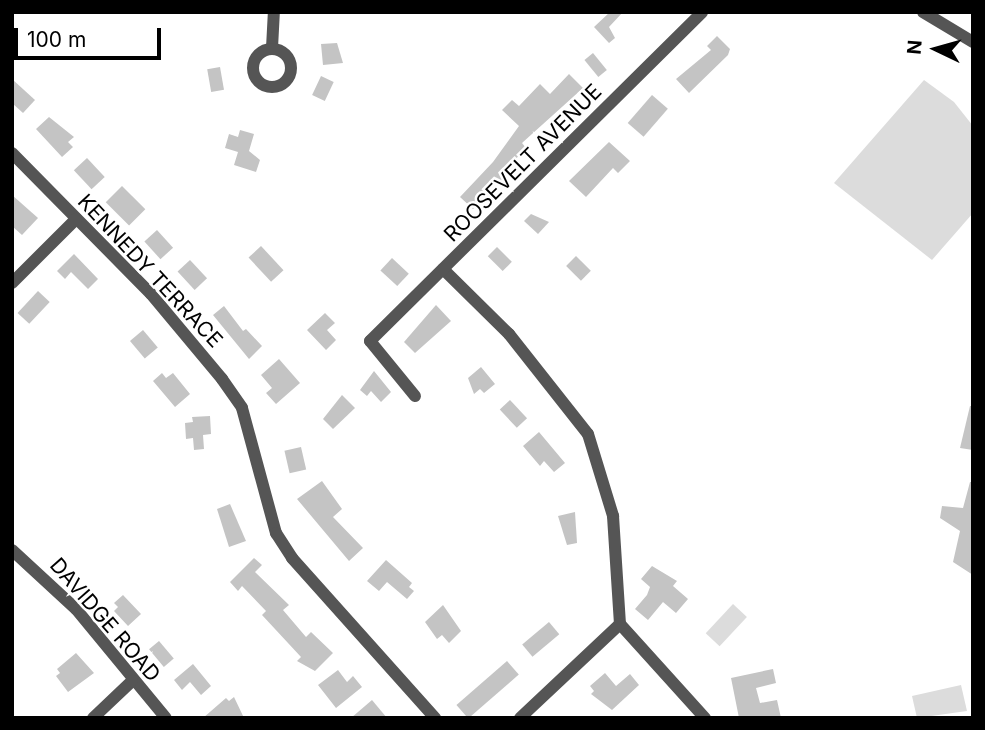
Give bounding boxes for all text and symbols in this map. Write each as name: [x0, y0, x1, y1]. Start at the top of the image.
scale bar: [18, 14, 164, 58]
north arrow: [901, 14, 971, 84]
text: 100 m: [27, 27, 86, 52]
text: N: [902, 39, 927, 55]
street label: ROOSEVELT AVENUE: [439, 79, 607, 247]
street label: KENNEDY TERRACE: [72, 189, 228, 353]
street label: DAVIDGE ROAD: [44, 553, 166, 687]

